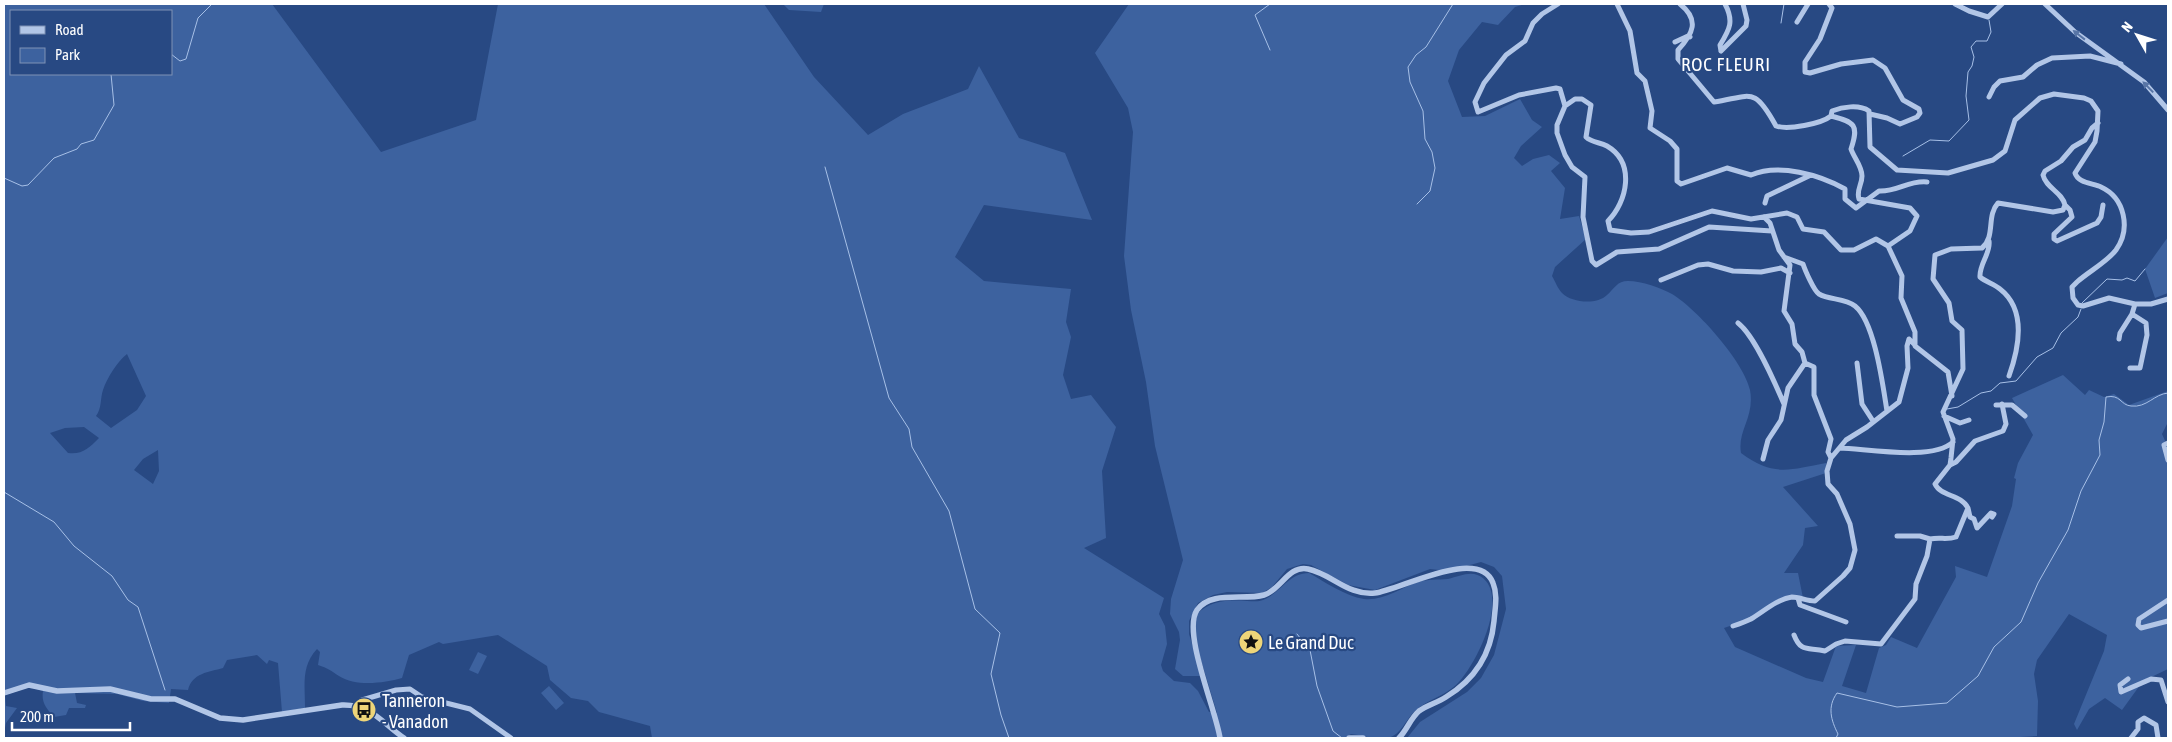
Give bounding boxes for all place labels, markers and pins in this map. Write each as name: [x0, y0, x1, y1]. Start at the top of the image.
place icon: Le Grand Duc: [1238, 629, 1264, 655]
place label: Le Grand Duc: [1268, 632, 1354, 653]
place label: Tanneron - Vanadon: [382, 690, 448, 732]
bus stop icon: Tanneron - Vanadon: [351, 697, 377, 723]

